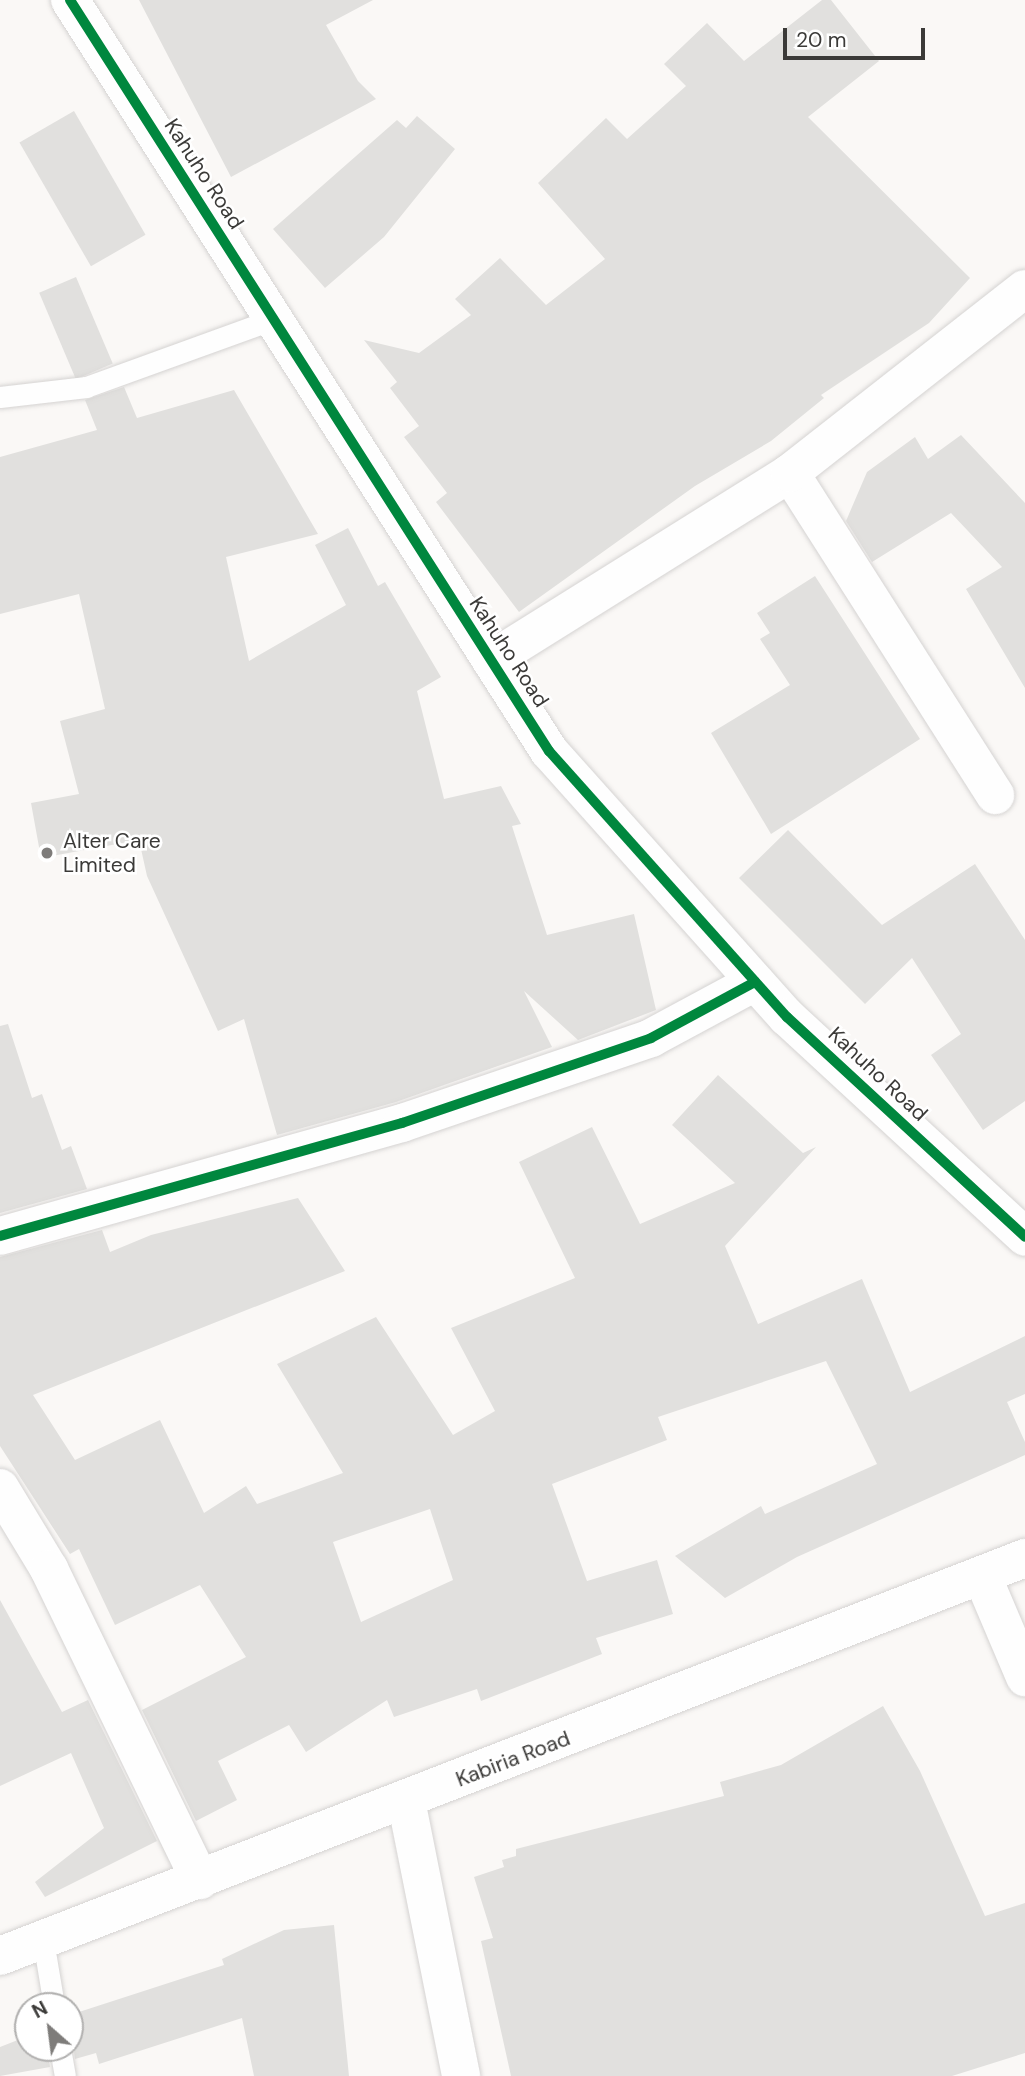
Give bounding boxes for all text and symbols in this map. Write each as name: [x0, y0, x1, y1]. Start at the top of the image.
scale bar: [787, 14, 929, 58]
text: 20 m: [796, 26, 847, 54]
street label: Kahuho Road: [159, 114, 249, 234]
street label: Kahuho Road: [464, 592, 554, 712]
place label: Alter Care Limited: [63, 828, 161, 878]
marker: Alter Care Limited: [37, 843, 57, 863]
street label: Kahuho Road: [823, 1022, 933, 1126]
street label: Kabiria Road: [452, 1726, 574, 1792]
north arrow: [14, 1992, 84, 2062]
text: N: [28, 1995, 52, 2024]

